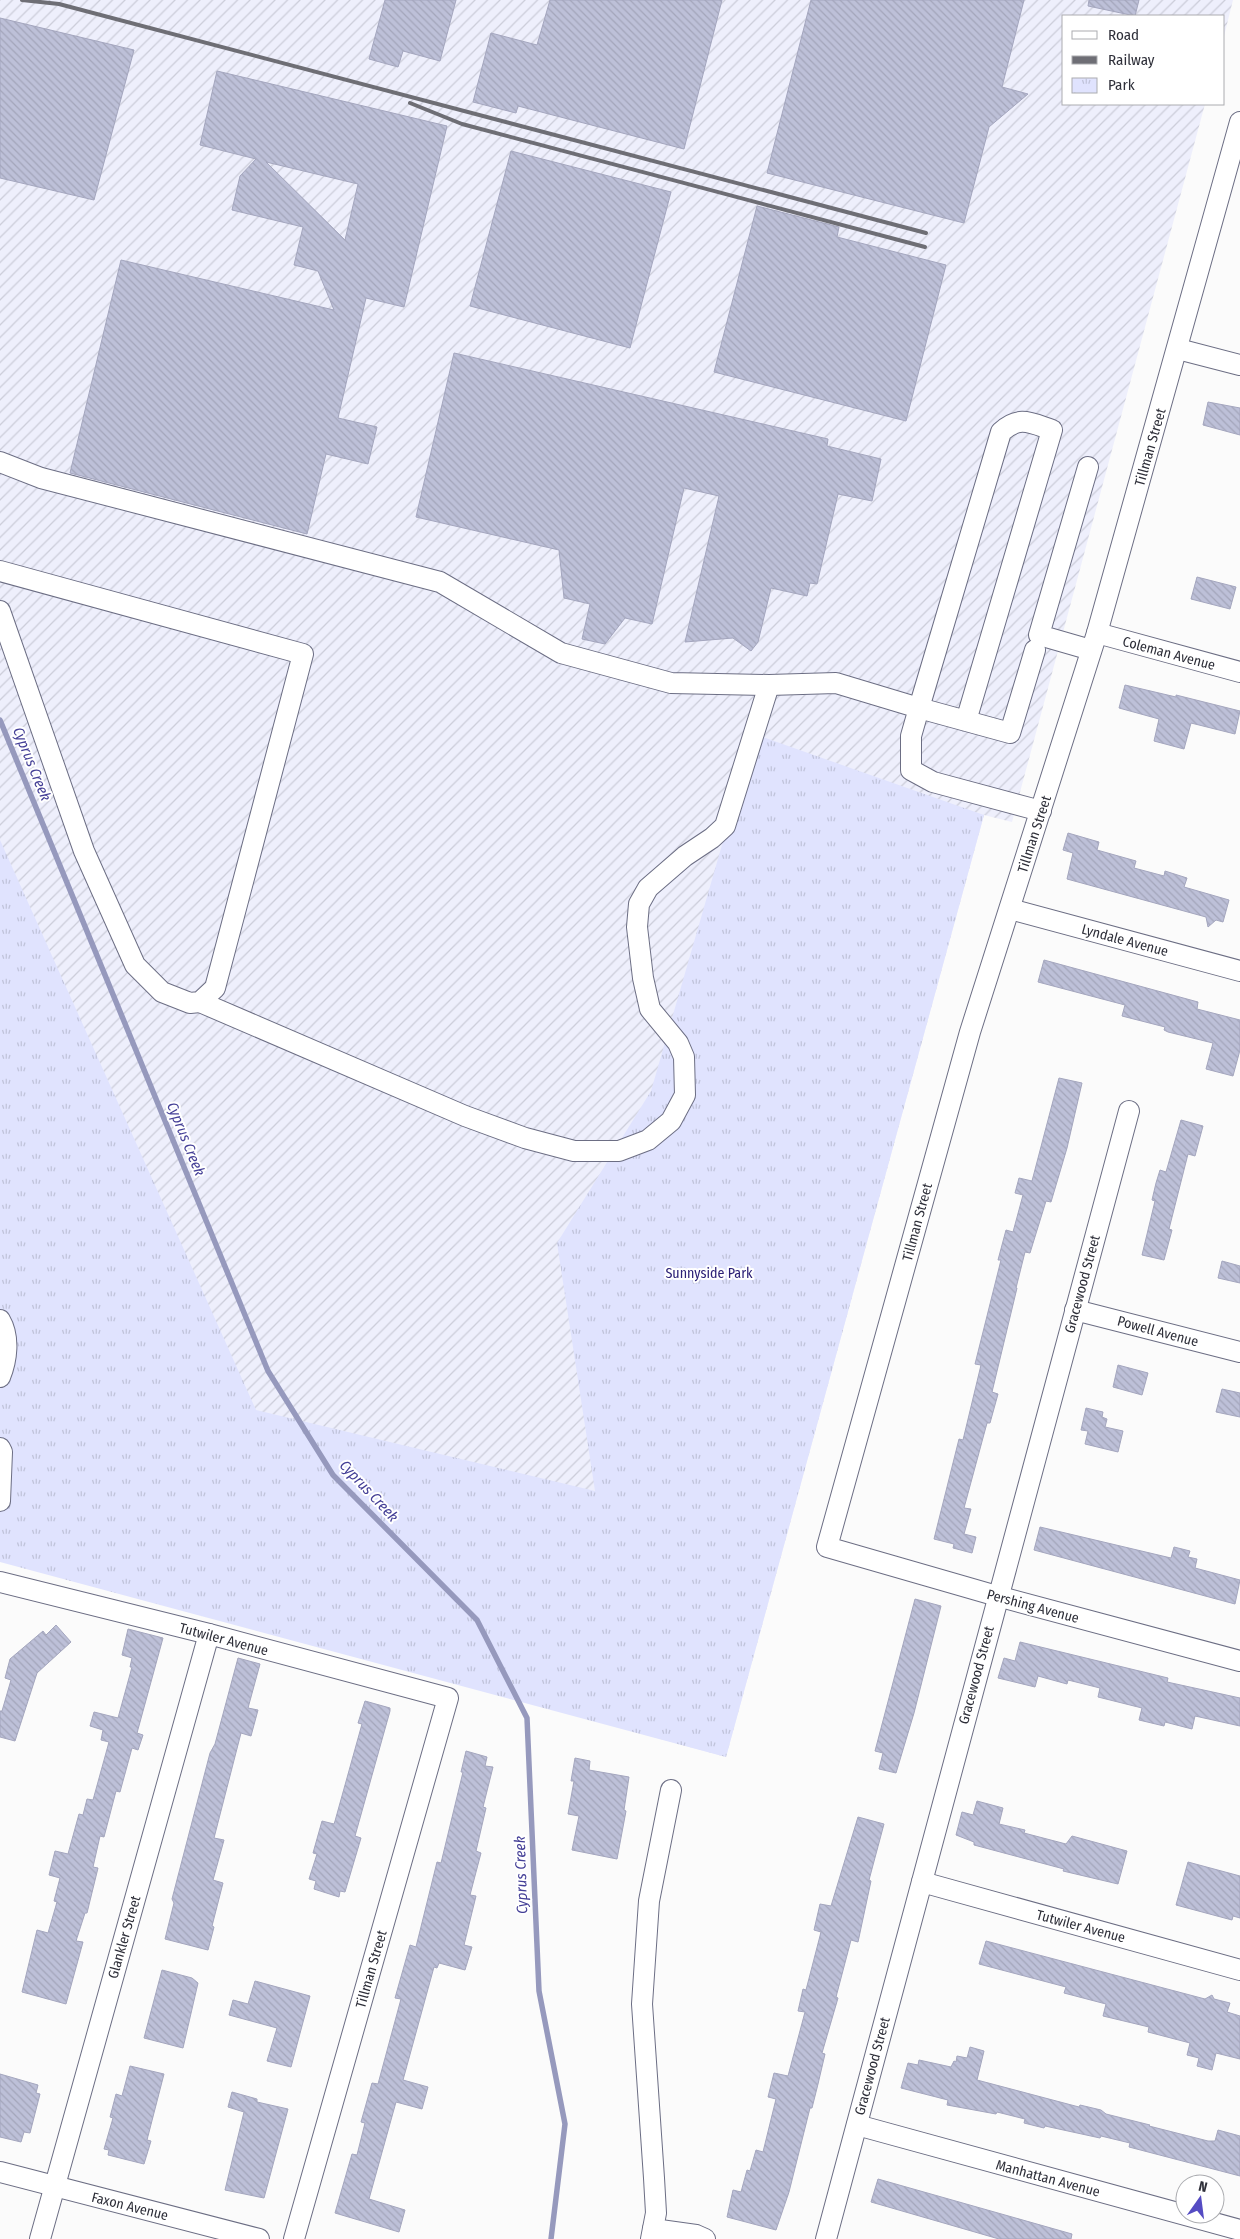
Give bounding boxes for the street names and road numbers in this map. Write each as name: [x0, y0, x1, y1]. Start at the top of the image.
street label: Tillman Street: [1131, 406, 1170, 488]
street label: Coleman Avenue: [1121, 633, 1217, 674]
street label: Tillman Street: [1014, 793, 1055, 875]
street label: Lyndale Avenue: [1080, 921, 1170, 960]
street label: Tillman Street: [899, 1181, 936, 1263]
street label: Gracewood Street: [1061, 1233, 1104, 1335]
street label: Powell Avenue: [1116, 1313, 1200, 1350]
street label: Pershing Avenue: [985, 1586, 1081, 1627]
street label: Tutwiler Avenue: [178, 1619, 270, 1660]
street label: Gracewood Street: [955, 1624, 998, 1726]
street label: Glankler Street: [105, 1893, 145, 1981]
street label: Tutwiler Avenue: [1035, 1906, 1127, 1947]
street label: Tillman Street: [352, 1928, 391, 2010]
street label: Gracewood Street: [851, 2015, 894, 2117]
street label: Manhattan Avenue: [994, 2156, 1102, 2201]
street label: Faxon Avenue: [90, 2189, 170, 2224]

